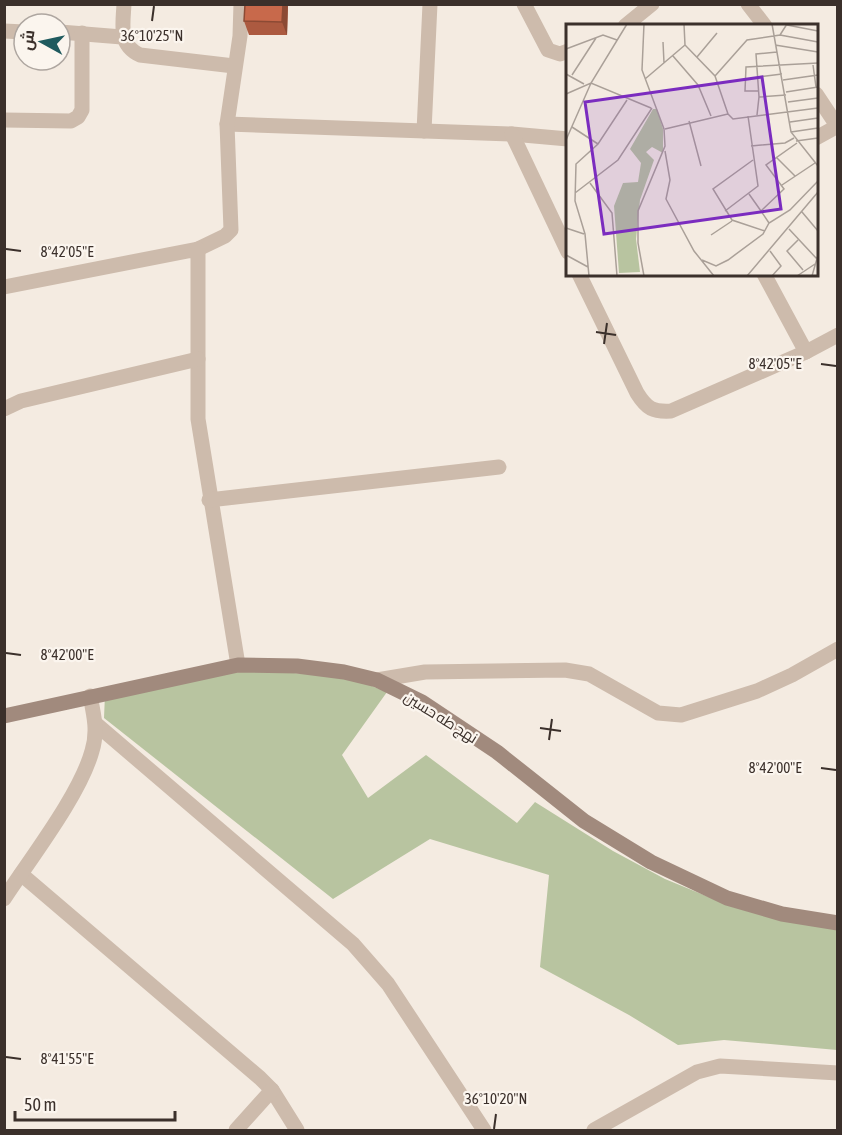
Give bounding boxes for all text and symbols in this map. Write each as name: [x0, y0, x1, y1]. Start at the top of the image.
north arrow: [12, 12, 72, 72]
inset map: [566, 24, 818, 276]
text: 36°10'25"N: [121, 27, 183, 44]
text: ش: [17, 28, 38, 51]
text: 8°42'05"E: [40, 243, 94, 260]
text: 8°42'05"E: [748, 355, 802, 372]
text: 8°42'00"E: [40, 646, 94, 663]
street label: نهج طه حسين: [400, 688, 481, 749]
text: 8°42'00"E: [748, 759, 802, 776]
text: 8°41'55"E: [40, 1050, 94, 1067]
scale bar: [15, 1084, 176, 1122]
text: 36°10'20"N: [465, 1090, 527, 1107]
text: 50 m: [24, 1094, 56, 1115]

